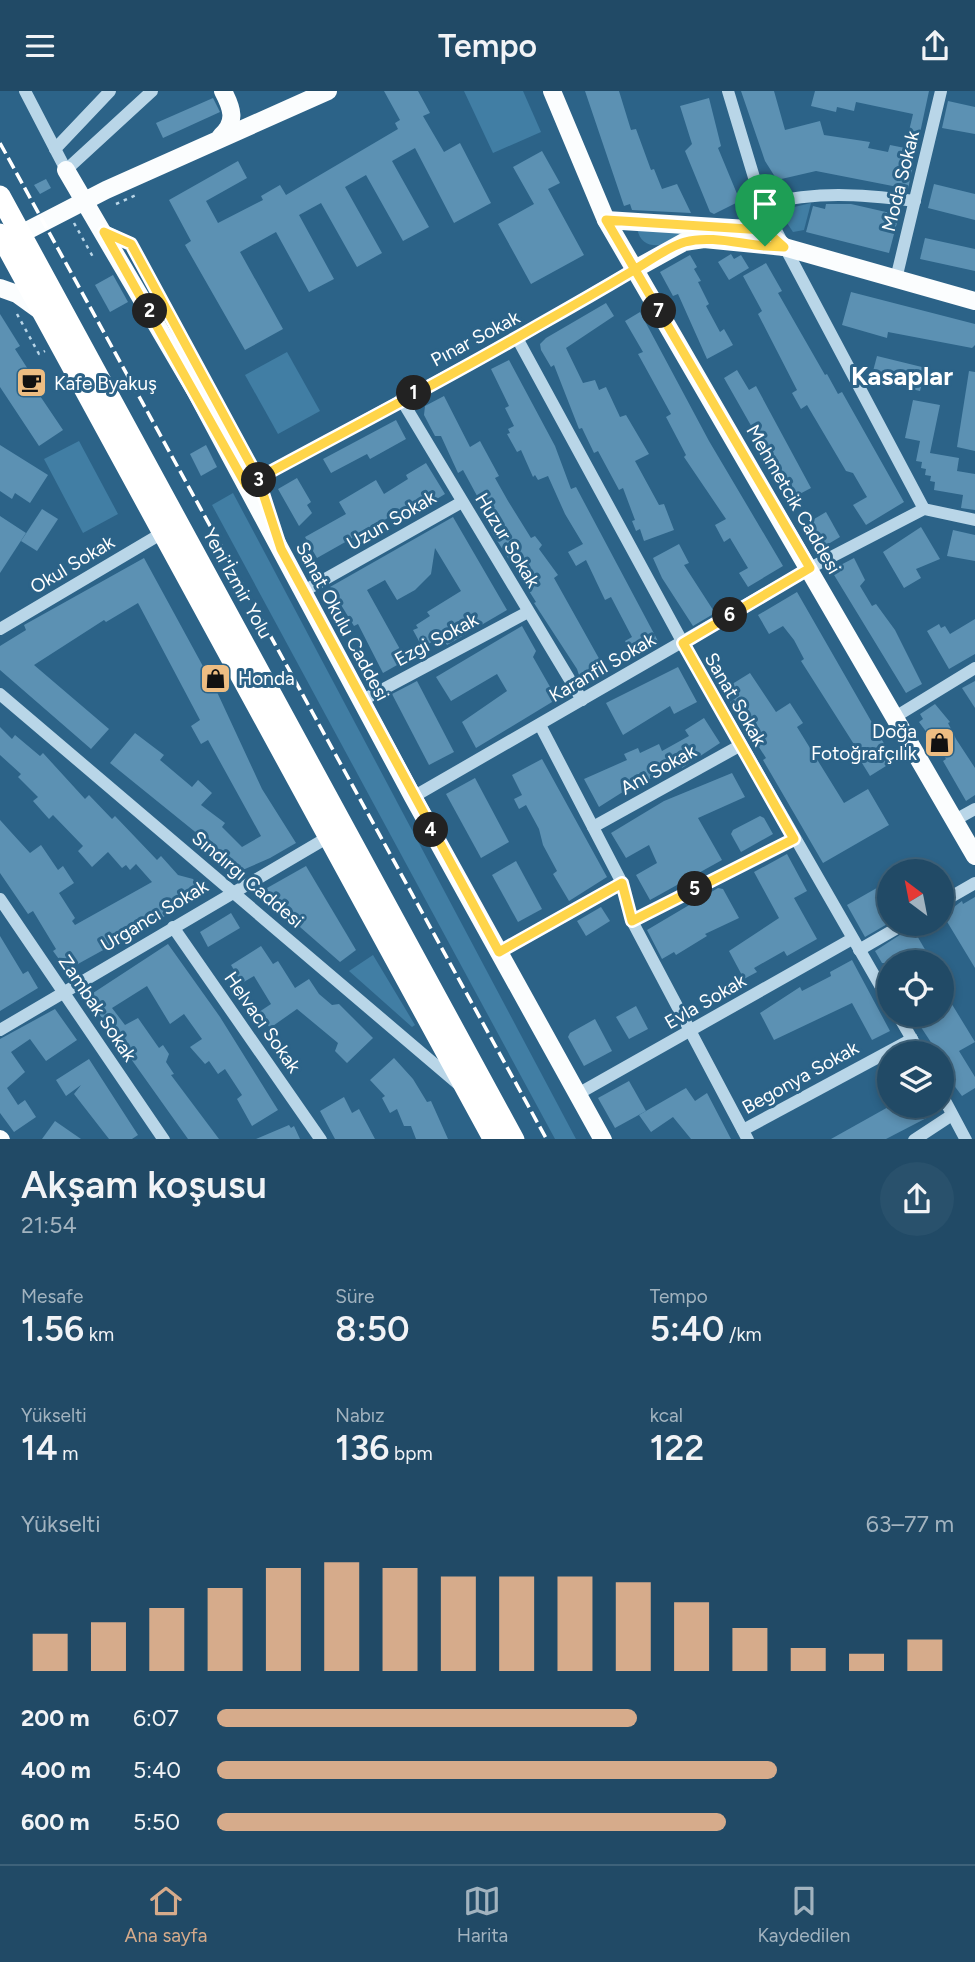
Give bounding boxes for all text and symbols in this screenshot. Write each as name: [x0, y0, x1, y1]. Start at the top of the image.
icon: menu: [21, 27, 59, 65]
text: Tempo: [438, 27, 537, 65]
icon: share: [916, 27, 954, 65]
street label: Moda Sokak: [877, 128, 924, 234]
pin: [735, 174, 795, 246]
icon: arrive: [746, 185, 784, 223]
pin: 2: [132, 293, 168, 329]
pin: 7: [642, 293, 676, 329]
text: 2: [144, 299, 155, 322]
text: 7: [653, 299, 664, 322]
street label: Pınar Sokak: [427, 305, 524, 371]
district label: Kasaplar: [851, 360, 953, 392]
cafe icon: Kafe Byakuş: [14, 366, 48, 400]
place label: Kafe Byakuş: [54, 372, 157, 395]
pin: 1: [396, 375, 432, 411]
text: 1: [409, 381, 418, 404]
street label: Mehmetcik Caddesi: [741, 420, 846, 578]
pin: 3: [242, 463, 276, 497]
text: 3: [253, 468, 264, 491]
street label: Uzun Sokak: [343, 485, 441, 555]
street label: Huzur Sokak: [470, 489, 545, 592]
street label: Yeni İzmir Yolu: [198, 524, 277, 642]
street label: Okul Sokak: [26, 530, 119, 599]
street label: Sanat Okulu Caddesi: [291, 538, 394, 705]
pin: 6: [712, 597, 748, 633]
text: 6: [724, 603, 735, 626]
street label: Ezgi Sokak: [390, 607, 483, 671]
street label: Karanfil Sokak: [545, 627, 660, 707]
street label: Sanat Sokak: [700, 648, 772, 751]
shop icon: Honda: [198, 661, 232, 695]
place label: Honda: [238, 667, 295, 690]
place label: Doğa Fotoğrafçılık: [811, 720, 918, 765]
shop icon: Doğa Fotoğrafçılık: [923, 725, 957, 759]
street label: Anı Sokak: [616, 739, 701, 800]
pin: 4: [414, 813, 448, 847]
text: 4: [424, 818, 437, 841]
street label: Sındırgı Caddesi: [187, 826, 308, 933]
north arrow: [877, 859, 954, 936]
map controls: [877, 859, 954, 1118]
pin: 5: [678, 871, 712, 907]
street label: Urgancı Sokak: [96, 874, 213, 957]
text: 5: [689, 877, 700, 900]
button: locate: [877, 950, 954, 1027]
street label: Zambak Sokak: [54, 951, 142, 1066]
street label: Helvacı Sokak: [219, 967, 306, 1078]
street label: Evla Sokak: [660, 969, 751, 1034]
street label: Begonya Sokak: [738, 1036, 863, 1119]
button: layers: [877, 1041, 954, 1118]
text: Akşam koşusu: [21, 1162, 267, 1208]
button: share: [880, 1162, 954, 1236]
text: 21:54: [21, 1211, 77, 1239]
text: Mesafe: [21, 1285, 83, 1308]
text: Süre: [335, 1285, 374, 1308]
text: Tempo: [650, 1285, 708, 1308]
text: 1.56: [21, 1308, 84, 1350]
text: 8:50: [335, 1308, 409, 1350]
text: 5:40: [650, 1308, 724, 1350]
text: km: [84, 1323, 114, 1346]
text: /km: [724, 1323, 762, 1346]
text: Yükselti: [21, 1404, 87, 1427]
text: Nabız: [335, 1404, 385, 1427]
text: kcal: [650, 1404, 683, 1427]
text: 14: [21, 1427, 58, 1469]
text: 136: [335, 1427, 389, 1469]
text: 122: [650, 1427, 704, 1469]
text: m: [58, 1442, 79, 1465]
text: bpm: [389, 1442, 433, 1465]
text: Yükselti: [21, 1510, 101, 1538]
text: 63–77 m: [866, 1510, 954, 1538]
text: 200 m: [21, 1704, 90, 1732]
text: 6:07: [133, 1704, 179, 1732]
text: 400 m: [21, 1756, 91, 1784]
text: 5:40: [133, 1756, 181, 1784]
text: 600 m: [21, 1808, 90, 1836]
text: 5:50: [133, 1808, 180, 1836]
tab: Ana sayfa: [125, 1882, 207, 1947]
tab: Harita: [457, 1882, 508, 1947]
tab: Kaydedilen: [757, 1882, 850, 1947]

